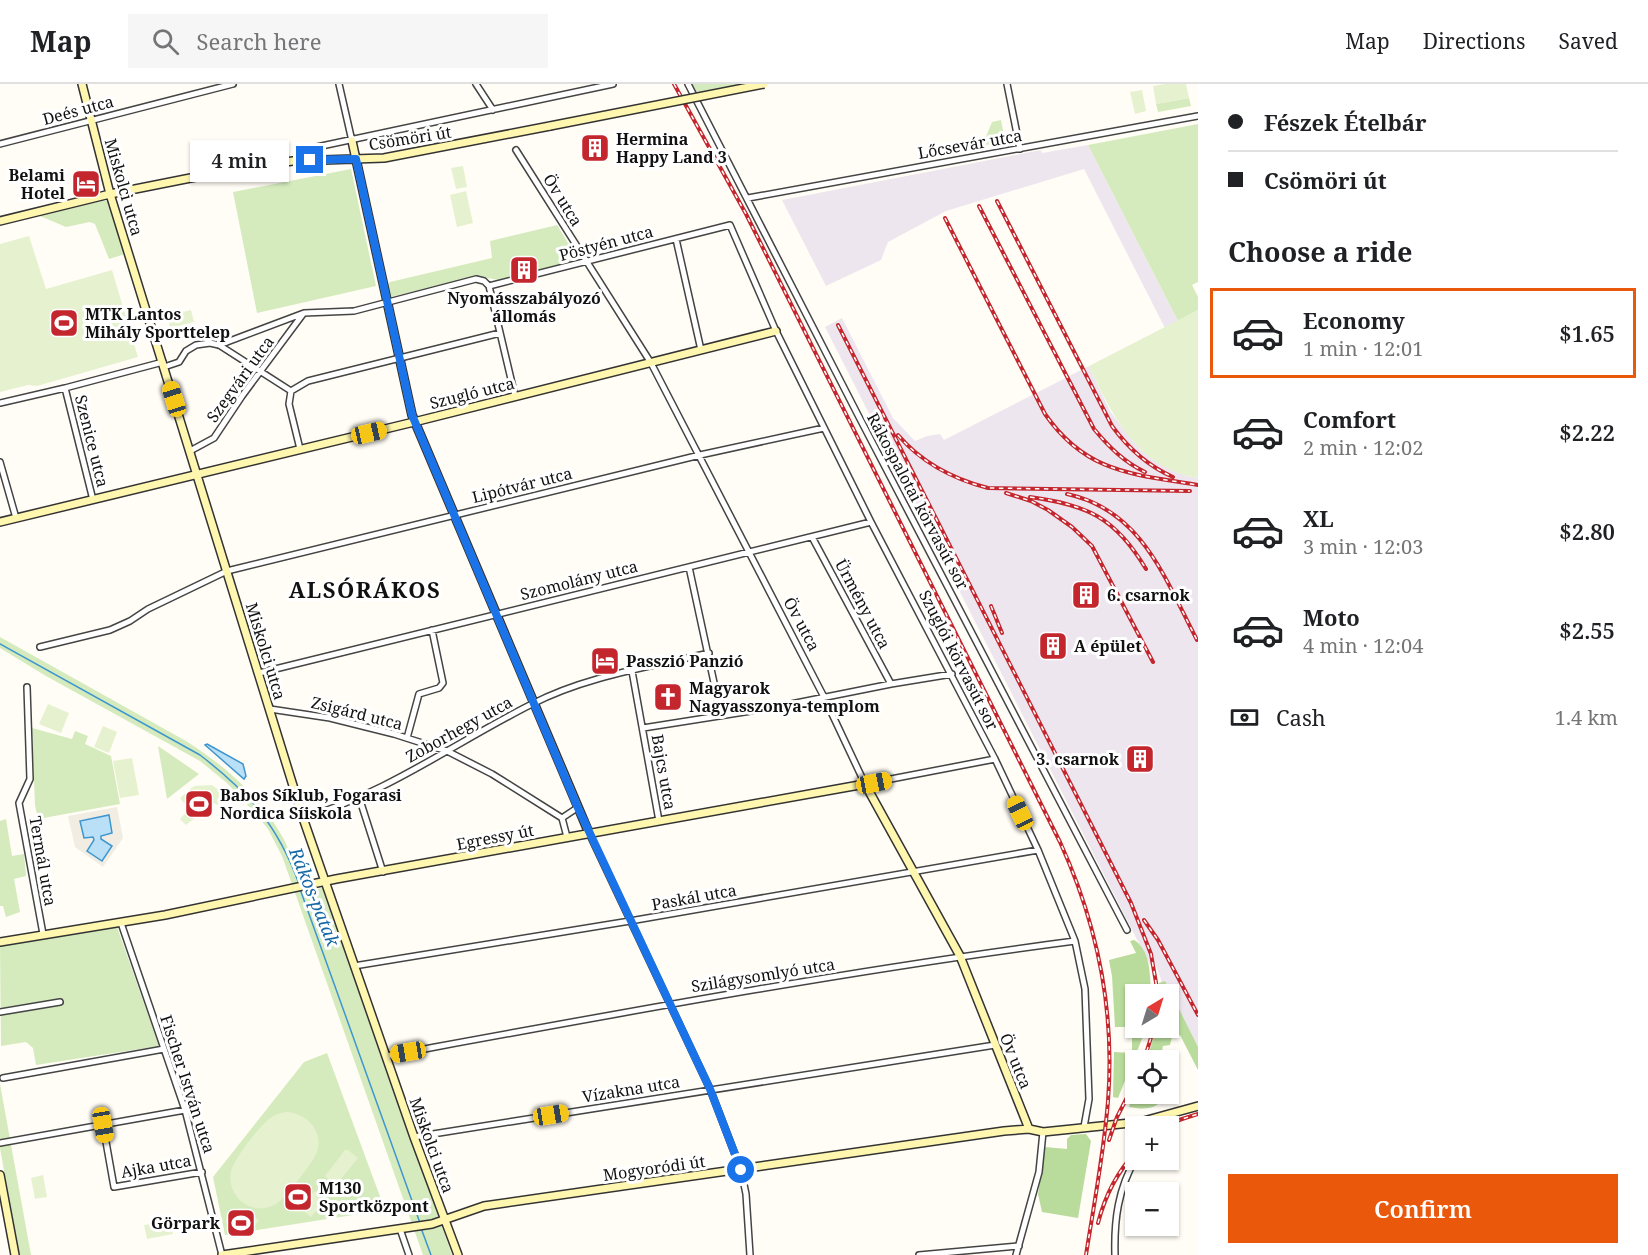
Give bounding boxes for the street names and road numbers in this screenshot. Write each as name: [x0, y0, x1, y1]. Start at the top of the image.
street label: Deés utca: [40, 90, 116, 130]
street label: Csömöri út: [367, 121, 453, 155]
street label: Lőcsevár utca: [916, 124, 1024, 164]
street label: Miskolci utca: [100, 136, 148, 238]
street label: Öv utca: [538, 170, 588, 230]
street label: Pöstyén utca: [557, 220, 655, 266]
street label: Szegvári utca: [201, 331, 279, 427]
street label: Szugló utca: [427, 372, 517, 414]
street label: Szenice utca: [70, 393, 114, 489]
street label: Rákospalotai körvasút sor: [862, 409, 974, 594]
street label: Lipótvár utca: [470, 462, 574, 508]
street label: Szomolány utca: [518, 555, 640, 605]
street label: Ürmény utca: [830, 555, 896, 653]
street label: Szuglói körvasút sor: [914, 586, 1004, 734]
street label: Öv utca: [779, 593, 825, 655]
street label: Miskolci utca: [241, 600, 291, 702]
street label: Zsigárd utca: [309, 691, 405, 735]
street label: Zoborhegy utca: [402, 691, 516, 767]
street label: Bajcs utca: [647, 733, 681, 811]
street label: Termál utca: [24, 814, 62, 908]
street label: Egressy út: [455, 819, 536, 855]
street label: Paskál utca: [650, 879, 738, 915]
street label: Szilágysomlyó utca: [690, 953, 836, 997]
street label: Fischer István utca: [155, 1012, 221, 1156]
street label: Öv utca: [995, 1030, 1037, 1092]
street label: Vízakna utca: [581, 1070, 681, 1108]
street label: Miskolci utca: [404, 1094, 460, 1196]
street label: Ajka utca: [119, 1149, 193, 1183]
street label: Mogyoródi út: [602, 1150, 707, 1186]

